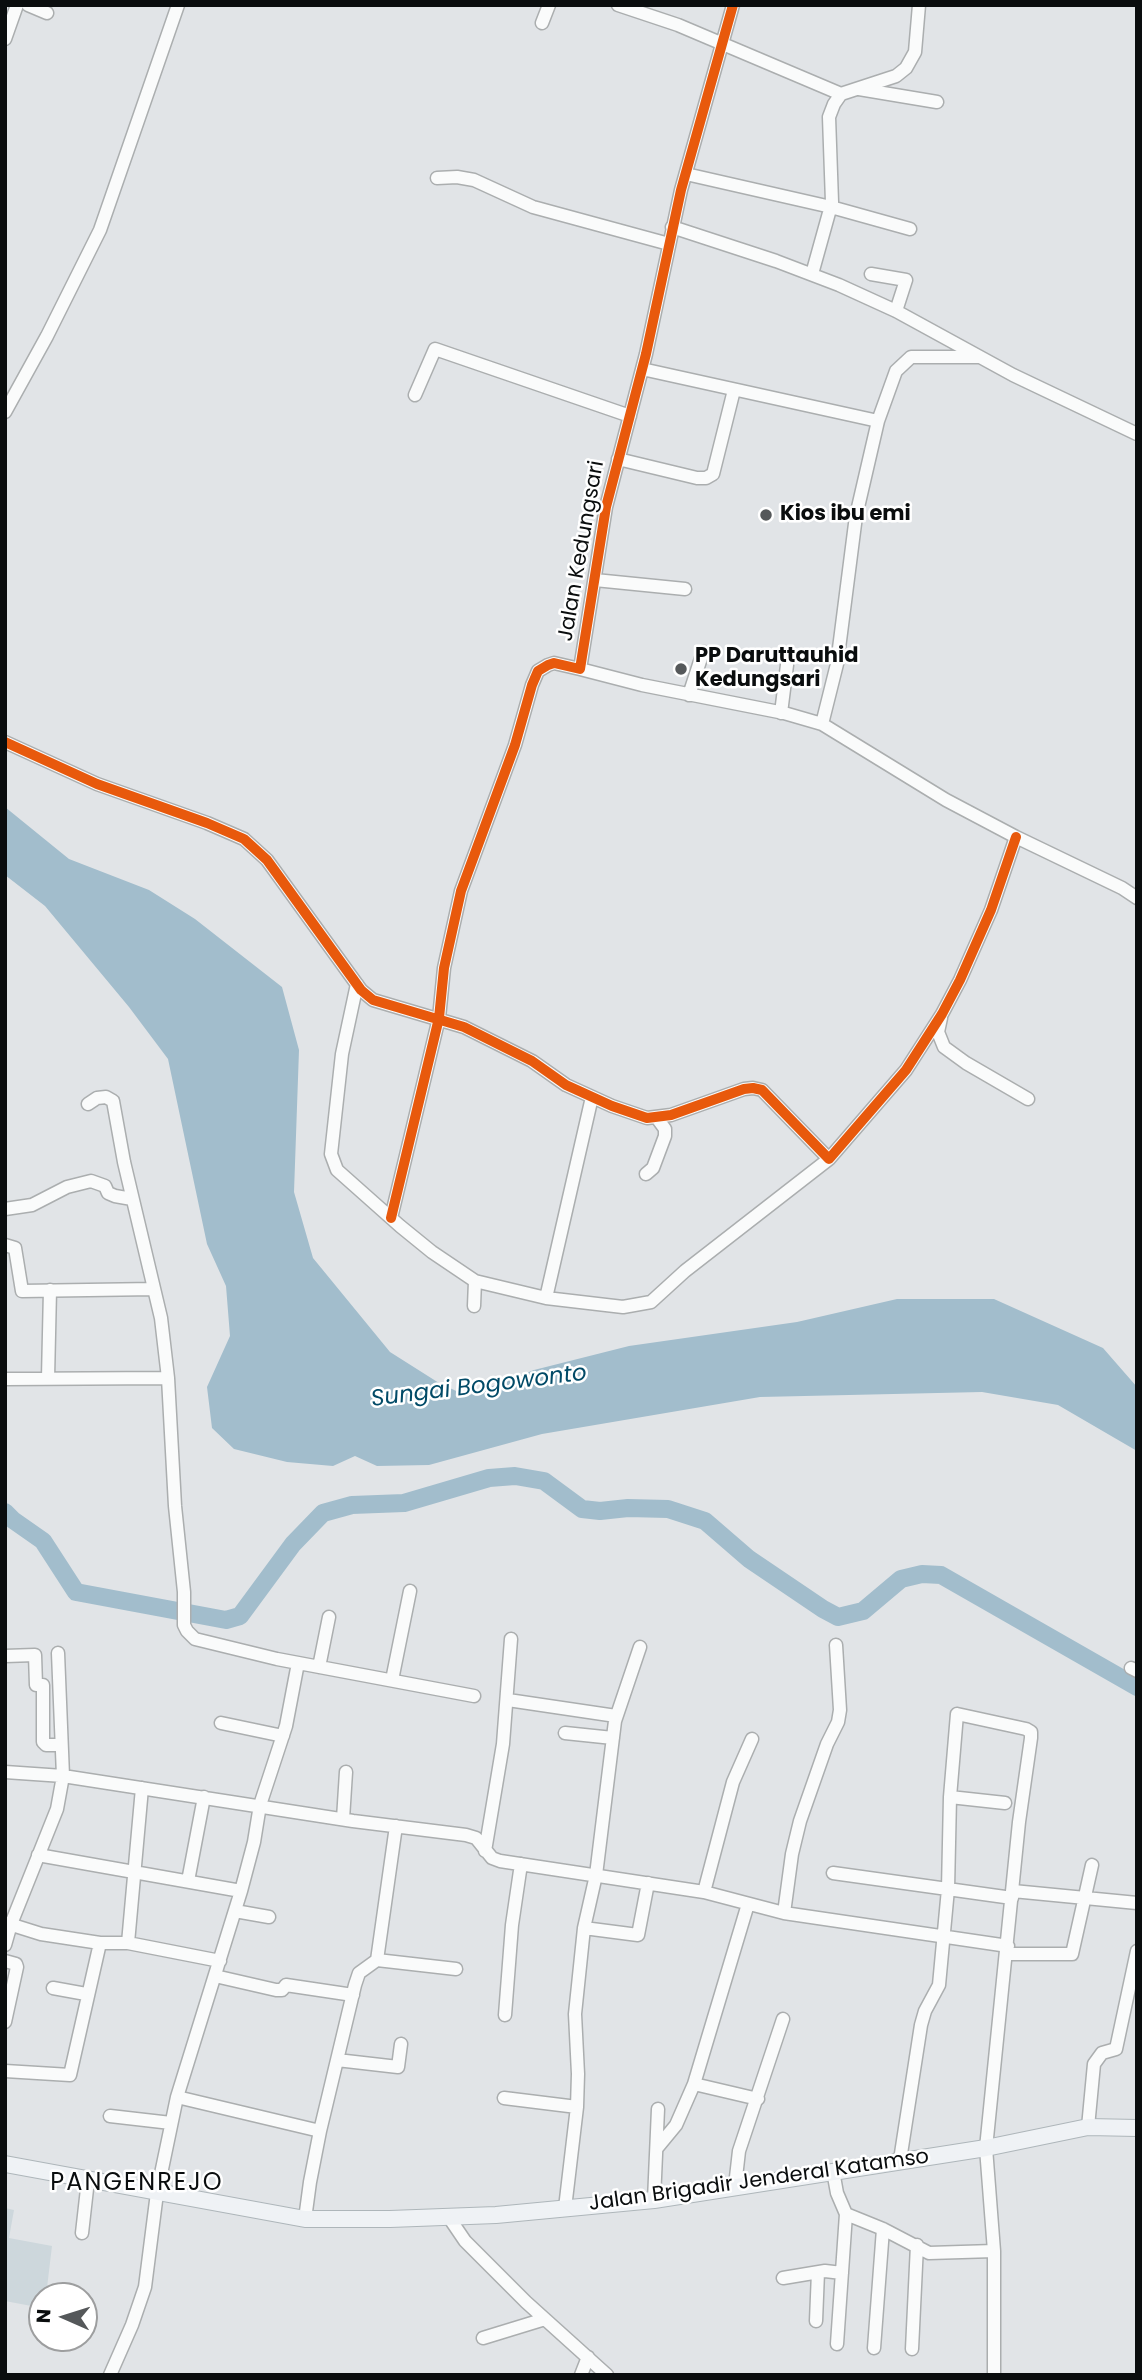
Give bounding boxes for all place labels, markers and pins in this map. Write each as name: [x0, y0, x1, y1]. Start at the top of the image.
place label: Kios ibu emi: [780, 502, 911, 528]
marker: Kios ibu emi: [758, 507, 774, 523]
place label: PP Daruttauhid Kedungsari: [695, 644, 858, 694]
marker: PP Daruttauhid Kedungsari: [673, 661, 689, 677]

